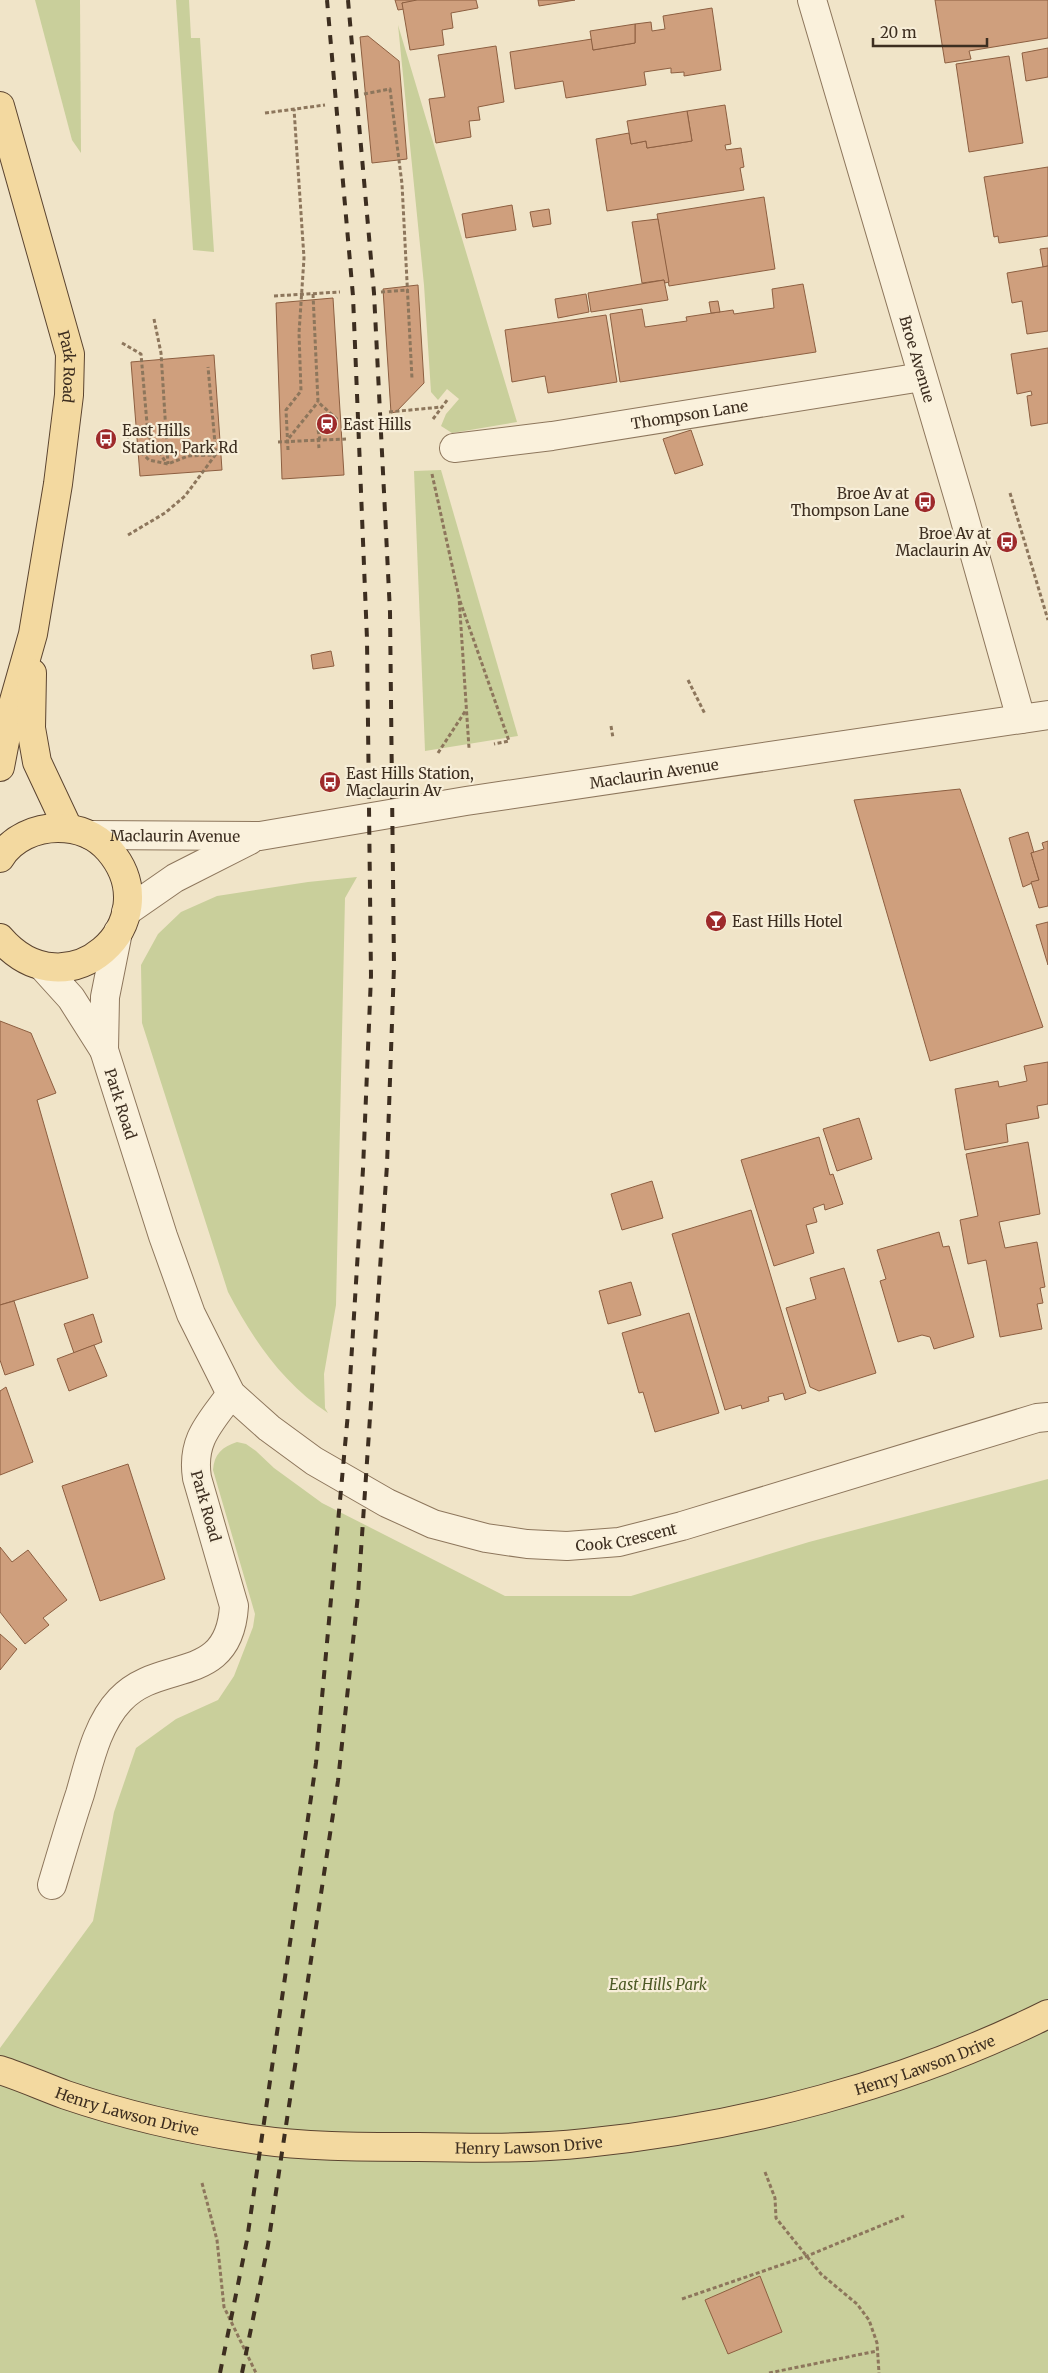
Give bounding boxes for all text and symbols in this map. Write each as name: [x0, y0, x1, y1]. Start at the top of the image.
scale bar: [873, 15, 987, 47]
text: 20 m: [880, 23, 917, 42]
street label: Broe Avenue: [896, 313, 939, 405]
street label: Park Road: [54, 328, 80, 404]
street label: Thompson Lane: [630, 395, 750, 433]
station icon: East Hills: [315, 412, 339, 436]
place label: East Hills: [343, 415, 411, 434]
place label: East Hills Station, Park Rd: [122, 421, 238, 457]
bus stop icon: East Hills Station, Park Rd: [94, 427, 118, 451]
place label: Broe Av at Thompson Lane: [791, 484, 909, 520]
bus stop icon: Broe Av at Thompson Lane: [913, 490, 937, 514]
place label: Broe Av at Maclaurin Av: [896, 524, 991, 560]
bus stop icon: Broe Av at Maclaurin Av: [995, 530, 1019, 554]
street label: Maclaurin Avenue: [588, 754, 720, 792]
place label: East Hills Station, Maclaurin Av: [346, 764, 474, 800]
bus stop icon: East Hills Station, Maclaurin Av: [318, 770, 342, 794]
street label: Maclaurin Avenue: [110, 826, 240, 845]
bar icon: East Hills Hotel: [704, 909, 728, 933]
place label: East Hills Hotel: [732, 912, 843, 931]
street label: Park Road: [101, 1066, 141, 1141]
street label: Park Road: [187, 1468, 225, 1544]
street label: Cook Crescent: [575, 1518, 679, 1555]
park label: East Hills Park: [609, 1975, 708, 1994]
street label: Henry Lawson Drive: [852, 2030, 998, 2099]
street label: Henry Lawson Drive: [53, 2082, 201, 2139]
street label: Henry Lawson Drive: [455, 2132, 604, 2157]

